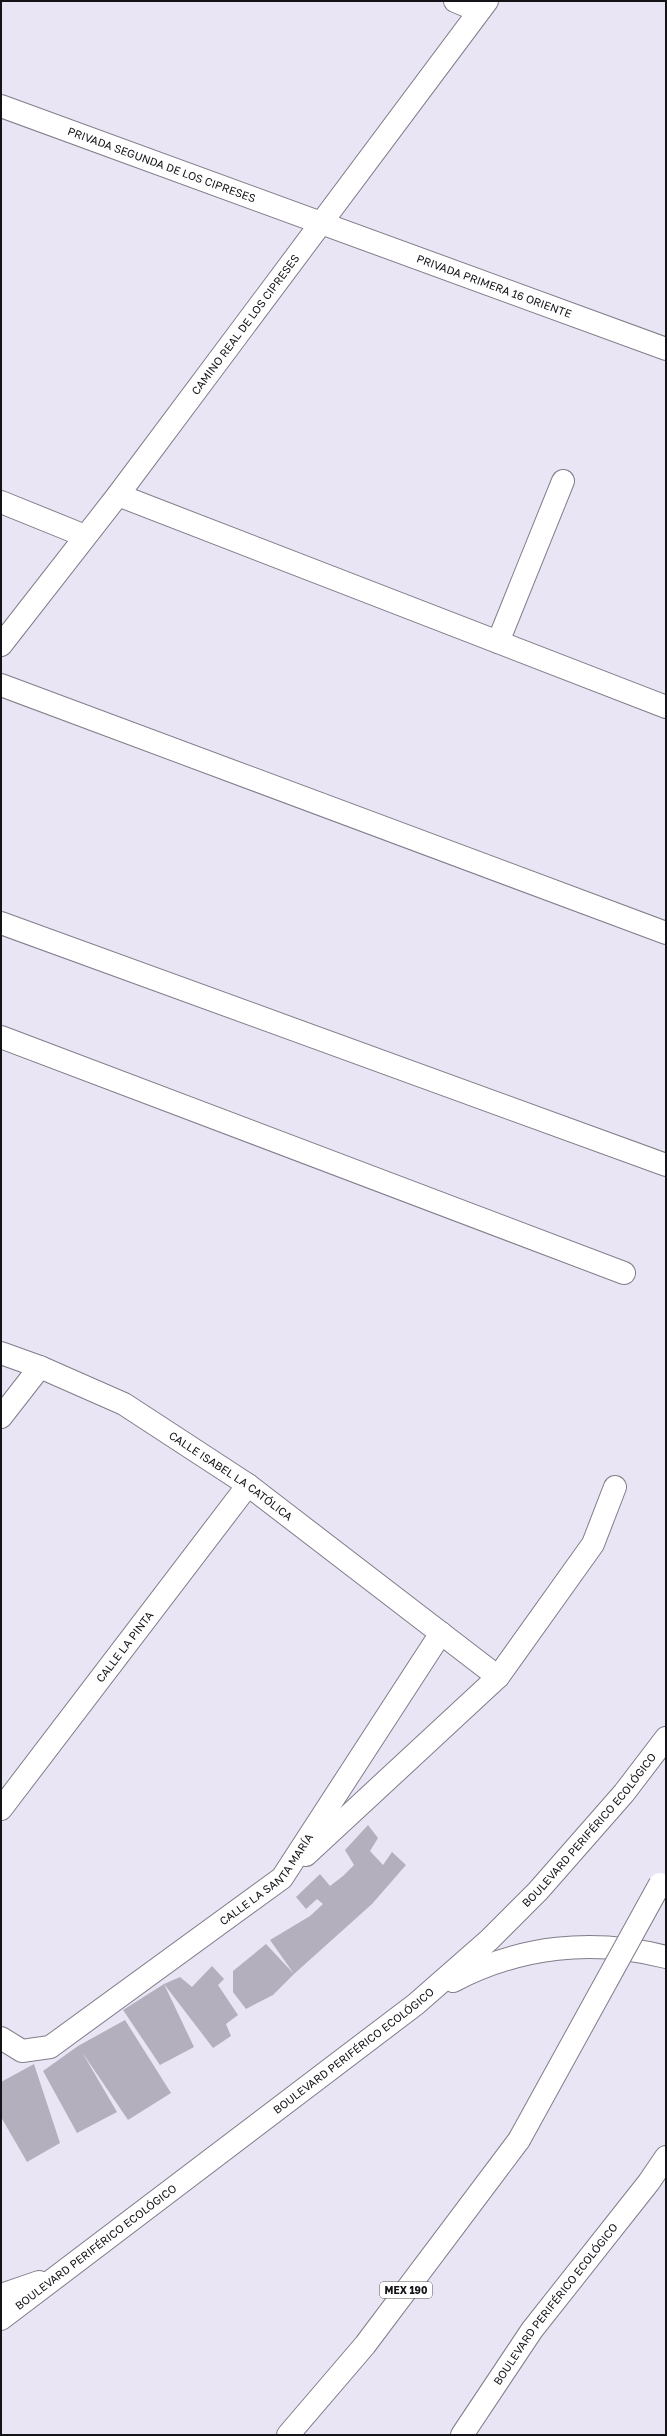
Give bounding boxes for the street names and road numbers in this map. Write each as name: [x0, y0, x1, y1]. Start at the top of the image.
street label: PRIVADA SEGUNDA DE LOS CIPRESES: [66, 124, 258, 205]
street label: PRIVADA PRIMERA 16 ORIENTE: [415, 251, 574, 320]
street label: CAMINO REAL DE LOS CIPRESES: [188, 252, 301, 397]
street label: CALLE ISABEL LA CATÓLICA: [167, 1428, 296, 1523]
street label: CALLE LA PINTA: [93, 1608, 156, 1685]
street label: BOULEVARD PERIFÉRICO ECOLÓGICO: [519, 1750, 658, 1909]
street label: CALLE LA SANTA MARÍA: [217, 1830, 315, 1927]
street label: BOULEVARD PERIFÉRICO ECOLÓGICO: [270, 1985, 436, 2116]
street label: BOULEVARD PERIFÉRICO ECOLÓGICO: [12, 2181, 179, 2312]
street label: BOULEVARD PERIFÉRICO ECOLÓGICO: [490, 2220, 620, 2387]
road number: MEX 190: [380, 2282, 432, 2298]

